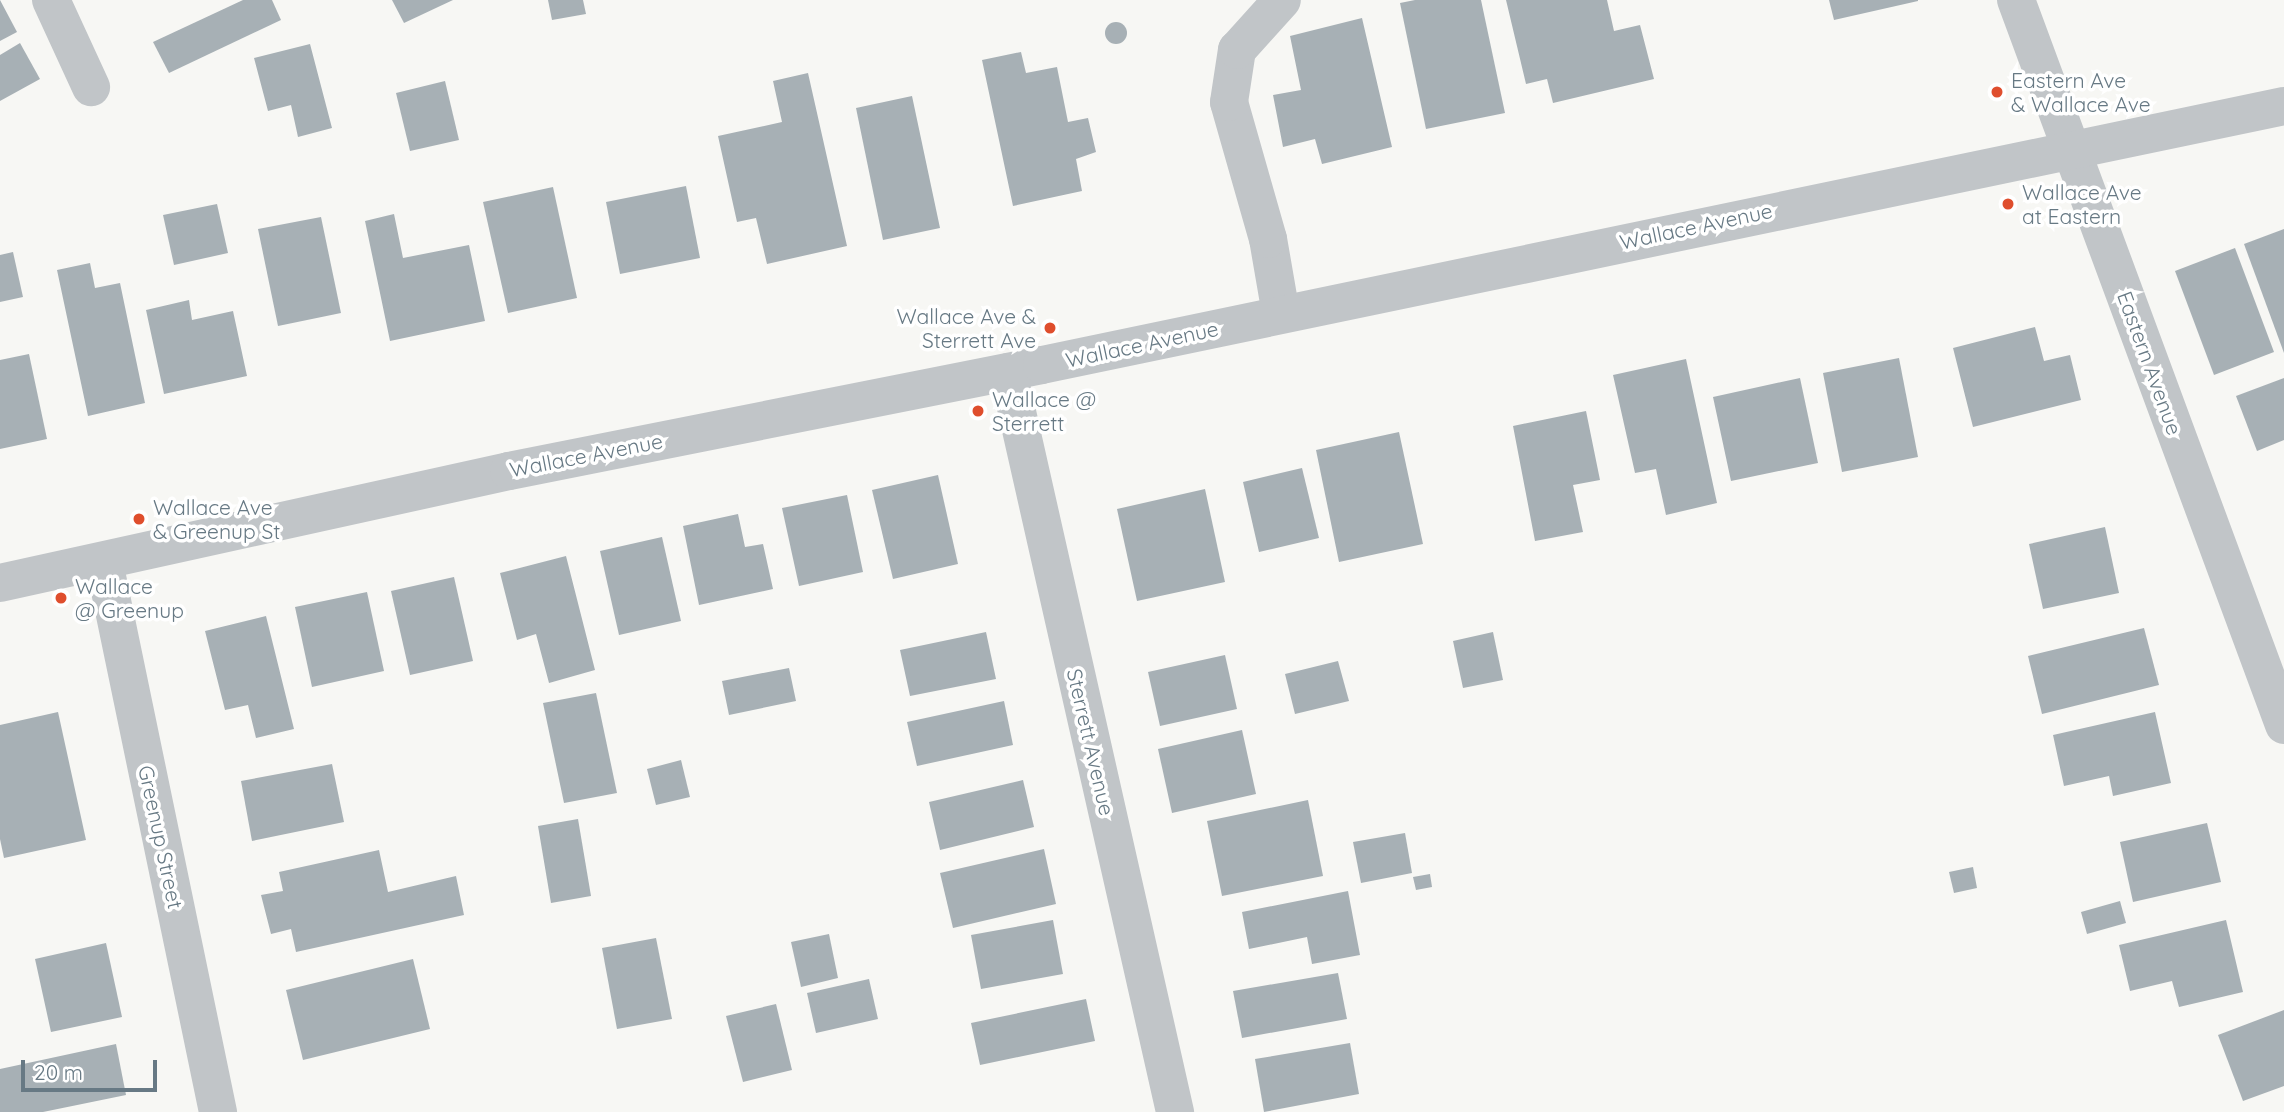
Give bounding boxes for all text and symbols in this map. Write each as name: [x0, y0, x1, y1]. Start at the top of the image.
place label: Eastern Ave & Wallace Ave: [2011, 67, 2151, 117]
marker: Eastern Ave & Wallace Ave: [1989, 84, 2005, 100]
place label: Wallace Ave at Eastern: [2022, 179, 2142, 229]
marker: Wallace Ave at Eastern: [2000, 196, 2016, 212]
street label: Wallace Avenue: [1617, 198, 1775, 254]
street label: Eastern Avenue: [2112, 288, 2188, 438]
place label: Wallace Ave & Sterrett Ave: [896, 303, 1036, 353]
street label: Wallace Avenue: [1063, 316, 1221, 372]
marker: Wallace Ave & Sterrett Ave: [1042, 320, 1058, 336]
place label: Wallace @ Sterrett: [992, 386, 1096, 436]
marker: Wallace @ Sterrett: [970, 403, 986, 419]
street label: Wallace Avenue: [507, 428, 665, 482]
place label: Wallace Ave & Greenup St: [153, 494, 280, 544]
marker: Wallace Ave & Greenup St: [131, 511, 147, 527]
place label: Wallace @ Greenup: [75, 573, 184, 623]
marker: Wallace @ Greenup: [53, 590, 69, 606]
street label: Sterrett Avenue: [1062, 666, 1120, 818]
street label: Greenup Street: [134, 763, 188, 911]
scale bar: [24, 1046, 161, 1090]
text: 20 m: [34, 1059, 83, 1085]

